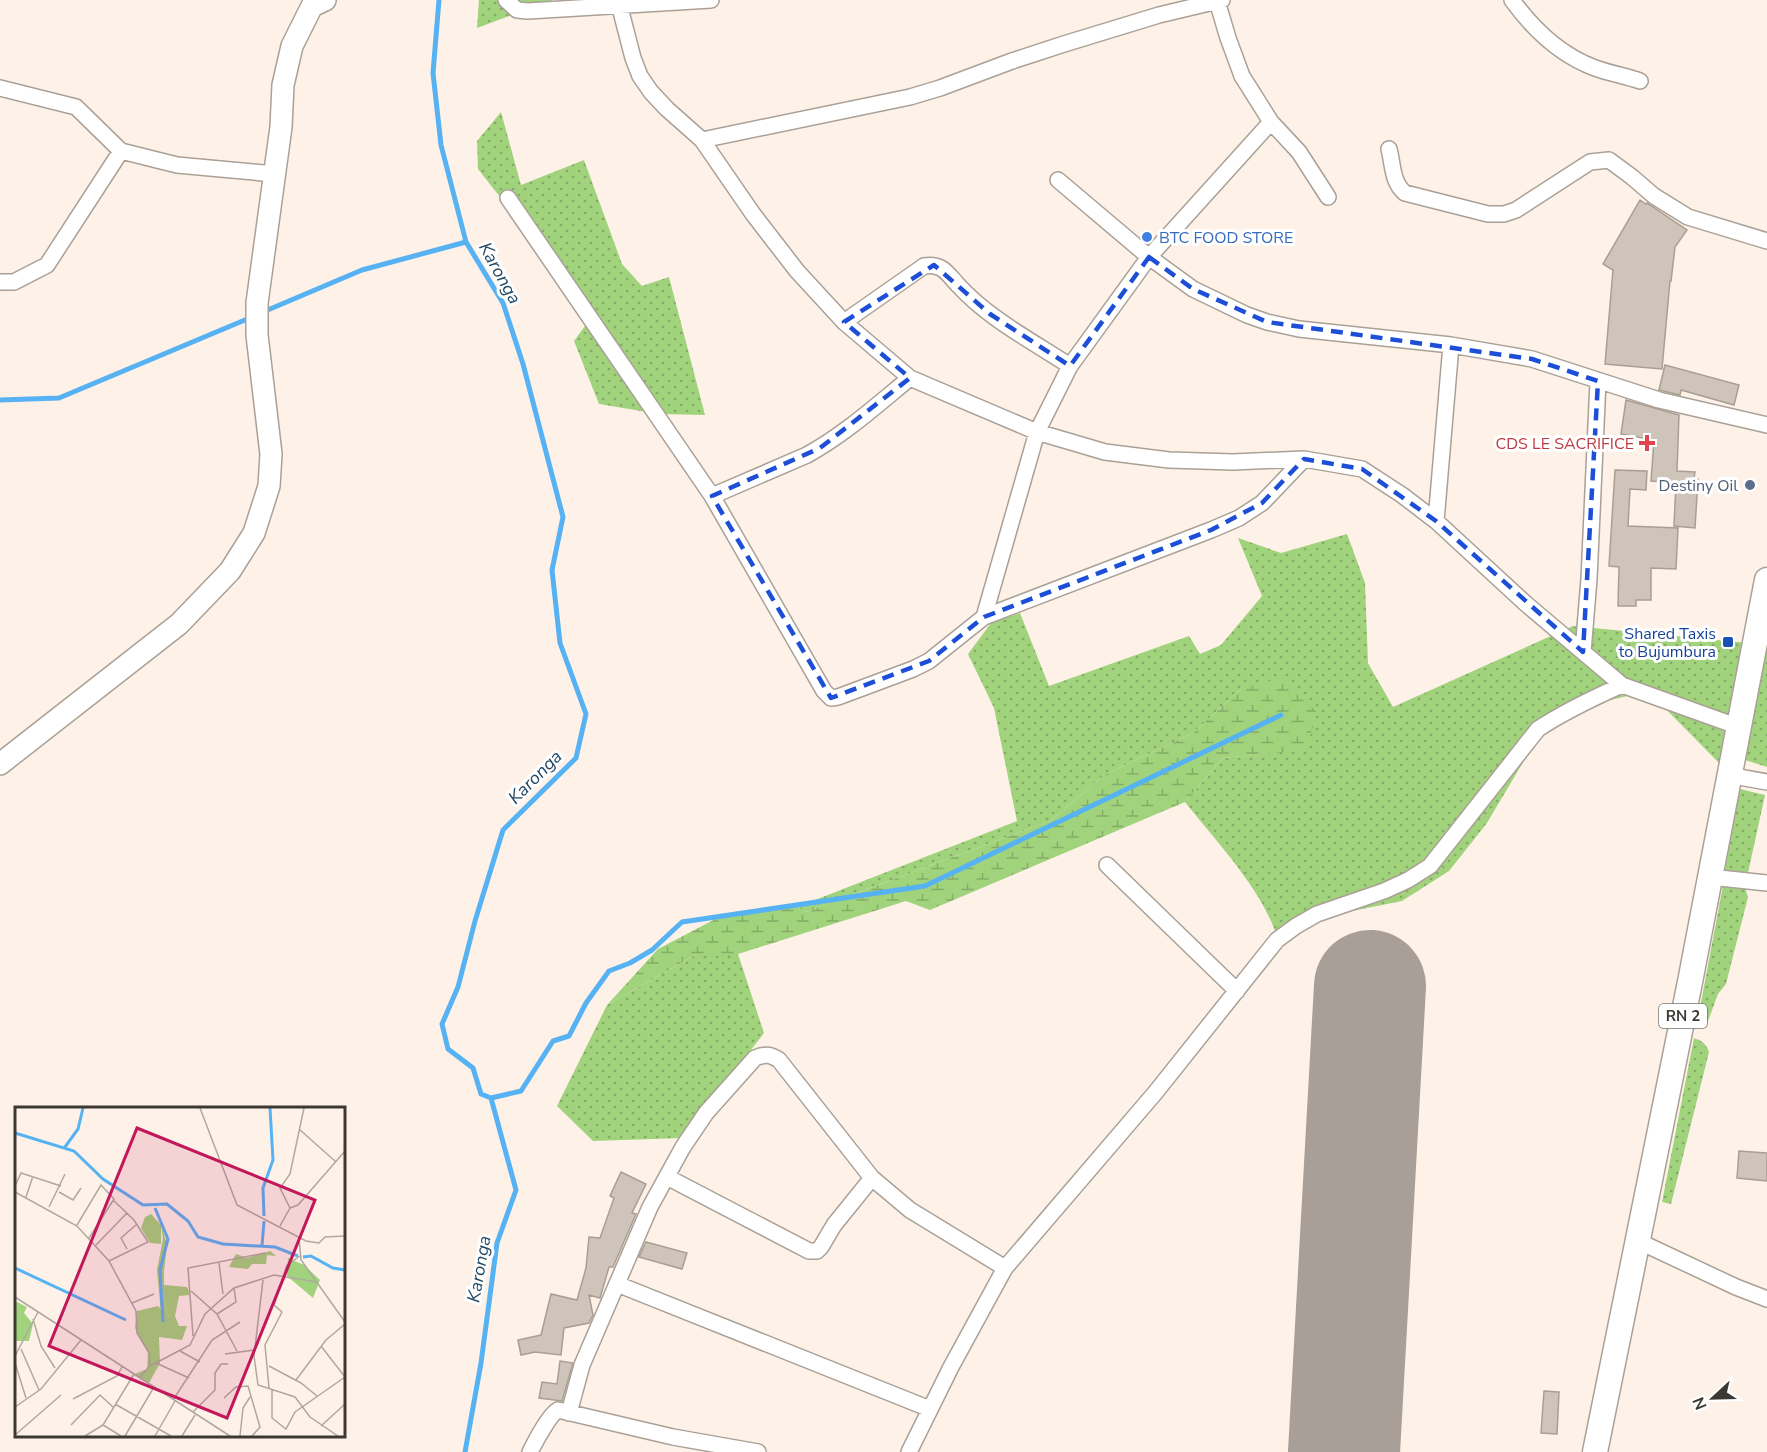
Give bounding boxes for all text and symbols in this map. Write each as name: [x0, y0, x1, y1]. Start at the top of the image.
place label: BTC FOOD STORE: [1159, 227, 1293, 249]
marker: BTC FOOD STORE: [1140, 230, 1154, 244]
water label: Karonga: [473, 238, 527, 308]
place label: CDS LE SACRIFICE: [1495, 433, 1634, 455]
marker: CDS LE SACRIFICE: [1638, 434, 1656, 452]
place label: Destiny Oil: [1659, 475, 1738, 497]
marker: Destiny Oil: [1743, 478, 1757, 492]
place label: Shared Taxis to Bujumbura: [1619, 623, 1716, 663]
marker: Shared Taxis to Bujumbura: [1721, 635, 1735, 649]
water label: Karonga: [503, 745, 567, 809]
road number: RN 2: [1659, 1004, 1707, 1028]
inset map: [15, 1107, 345, 1437]
water label: Karonga: [461, 1234, 497, 1304]
north arrow: [1683, 1368, 1743, 1428]
text: N: [1688, 1394, 1712, 1413]

